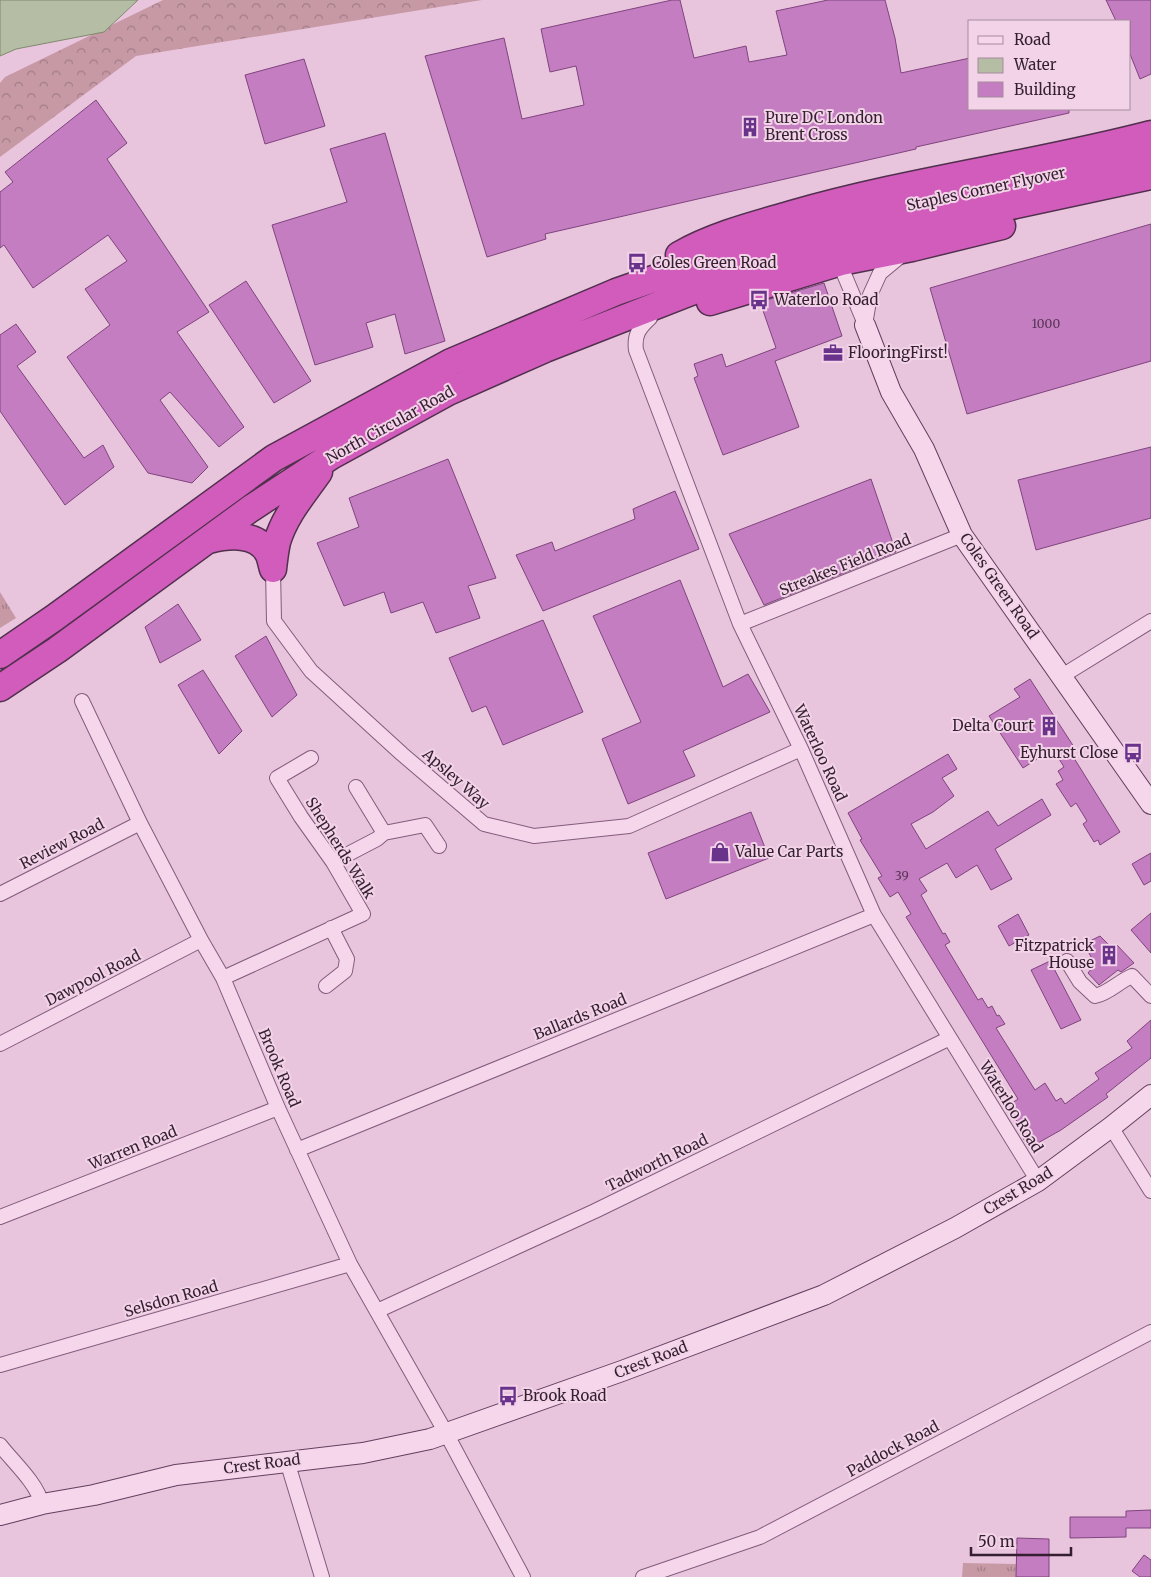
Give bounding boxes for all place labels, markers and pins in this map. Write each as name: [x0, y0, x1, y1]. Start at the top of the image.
place label: Pure DC London Brent Cross: [765, 108, 883, 144]
building icon: Pure DC London Brent Cross: [739, 116, 761, 138]
bus stop icon: Coles Green Road: [626, 252, 648, 274]
place label: Coles Green Road: [652, 253, 777, 272]
bus stop icon: Waterloo Road: [748, 289, 770, 311]
place label: Waterloo Road: [773, 290, 879, 309]
office icon: FlooringFirst!: [822, 342, 844, 364]
place label: FlooringFirst!: [848, 343, 948, 362]
building icon: Delta Court: [1038, 715, 1060, 737]
place label: Delta Court: [952, 716, 1034, 735]
bus stop icon: Eyhurst Close: [1122, 742, 1144, 764]
place label: Eyhurst Close: [1020, 743, 1118, 762]
shop icon: Value Car Parts: [709, 841, 731, 863]
place label: Value Car Parts: [734, 842, 843, 861]
place label: Fitzpatrick House: [1015, 936, 1094, 972]
building icon: Fitzpatrick House: [1098, 944, 1120, 966]
bus stop icon: Brook Road: [497, 1385, 519, 1407]
place label: Brook Road: [523, 1386, 607, 1405]

